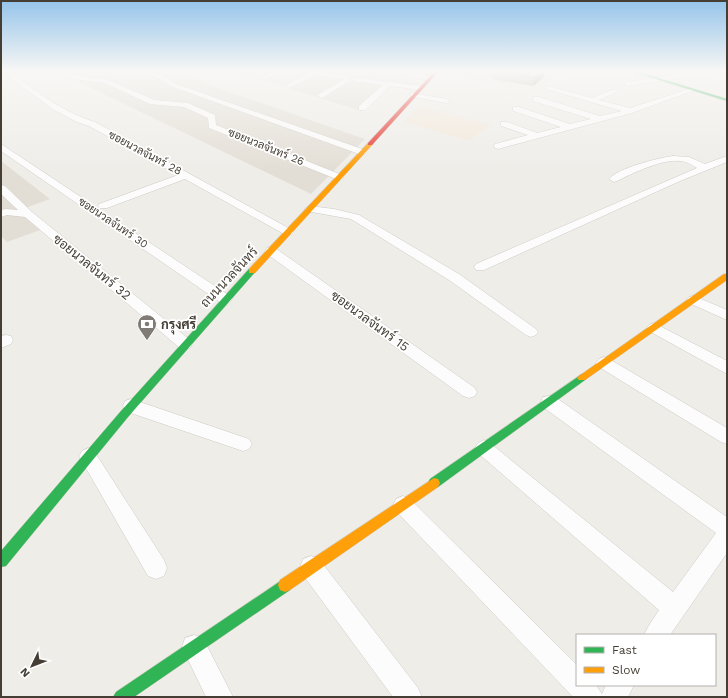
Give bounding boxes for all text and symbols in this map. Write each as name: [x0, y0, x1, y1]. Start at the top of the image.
street label: ซอยนวลจันทร์ 26: [226, 124, 307, 168]
street label: ซอยนวลจันทร์ 28: [106, 126, 185, 178]
street label: ซอยนวลจันทร์ 30: [76, 193, 152, 251]
street label: ซอยนวลจันทร์ 32: [50, 230, 135, 303]
street label: ถนนนวลจันทร์: [196, 242, 261, 310]
street label: ซอยนวลจันทร์ 15: [328, 286, 413, 354]
bank icon: กรุงศรี: [136, 313, 158, 341]
place label: กรุงศรี: [161, 315, 197, 335]
legend: [576, 634, 716, 686]
text: Fast: [612, 643, 637, 657]
north arrow: [12, 646, 52, 686]
text: Slow: [612, 663, 640, 677]
text: N: [18, 665, 33, 680]

